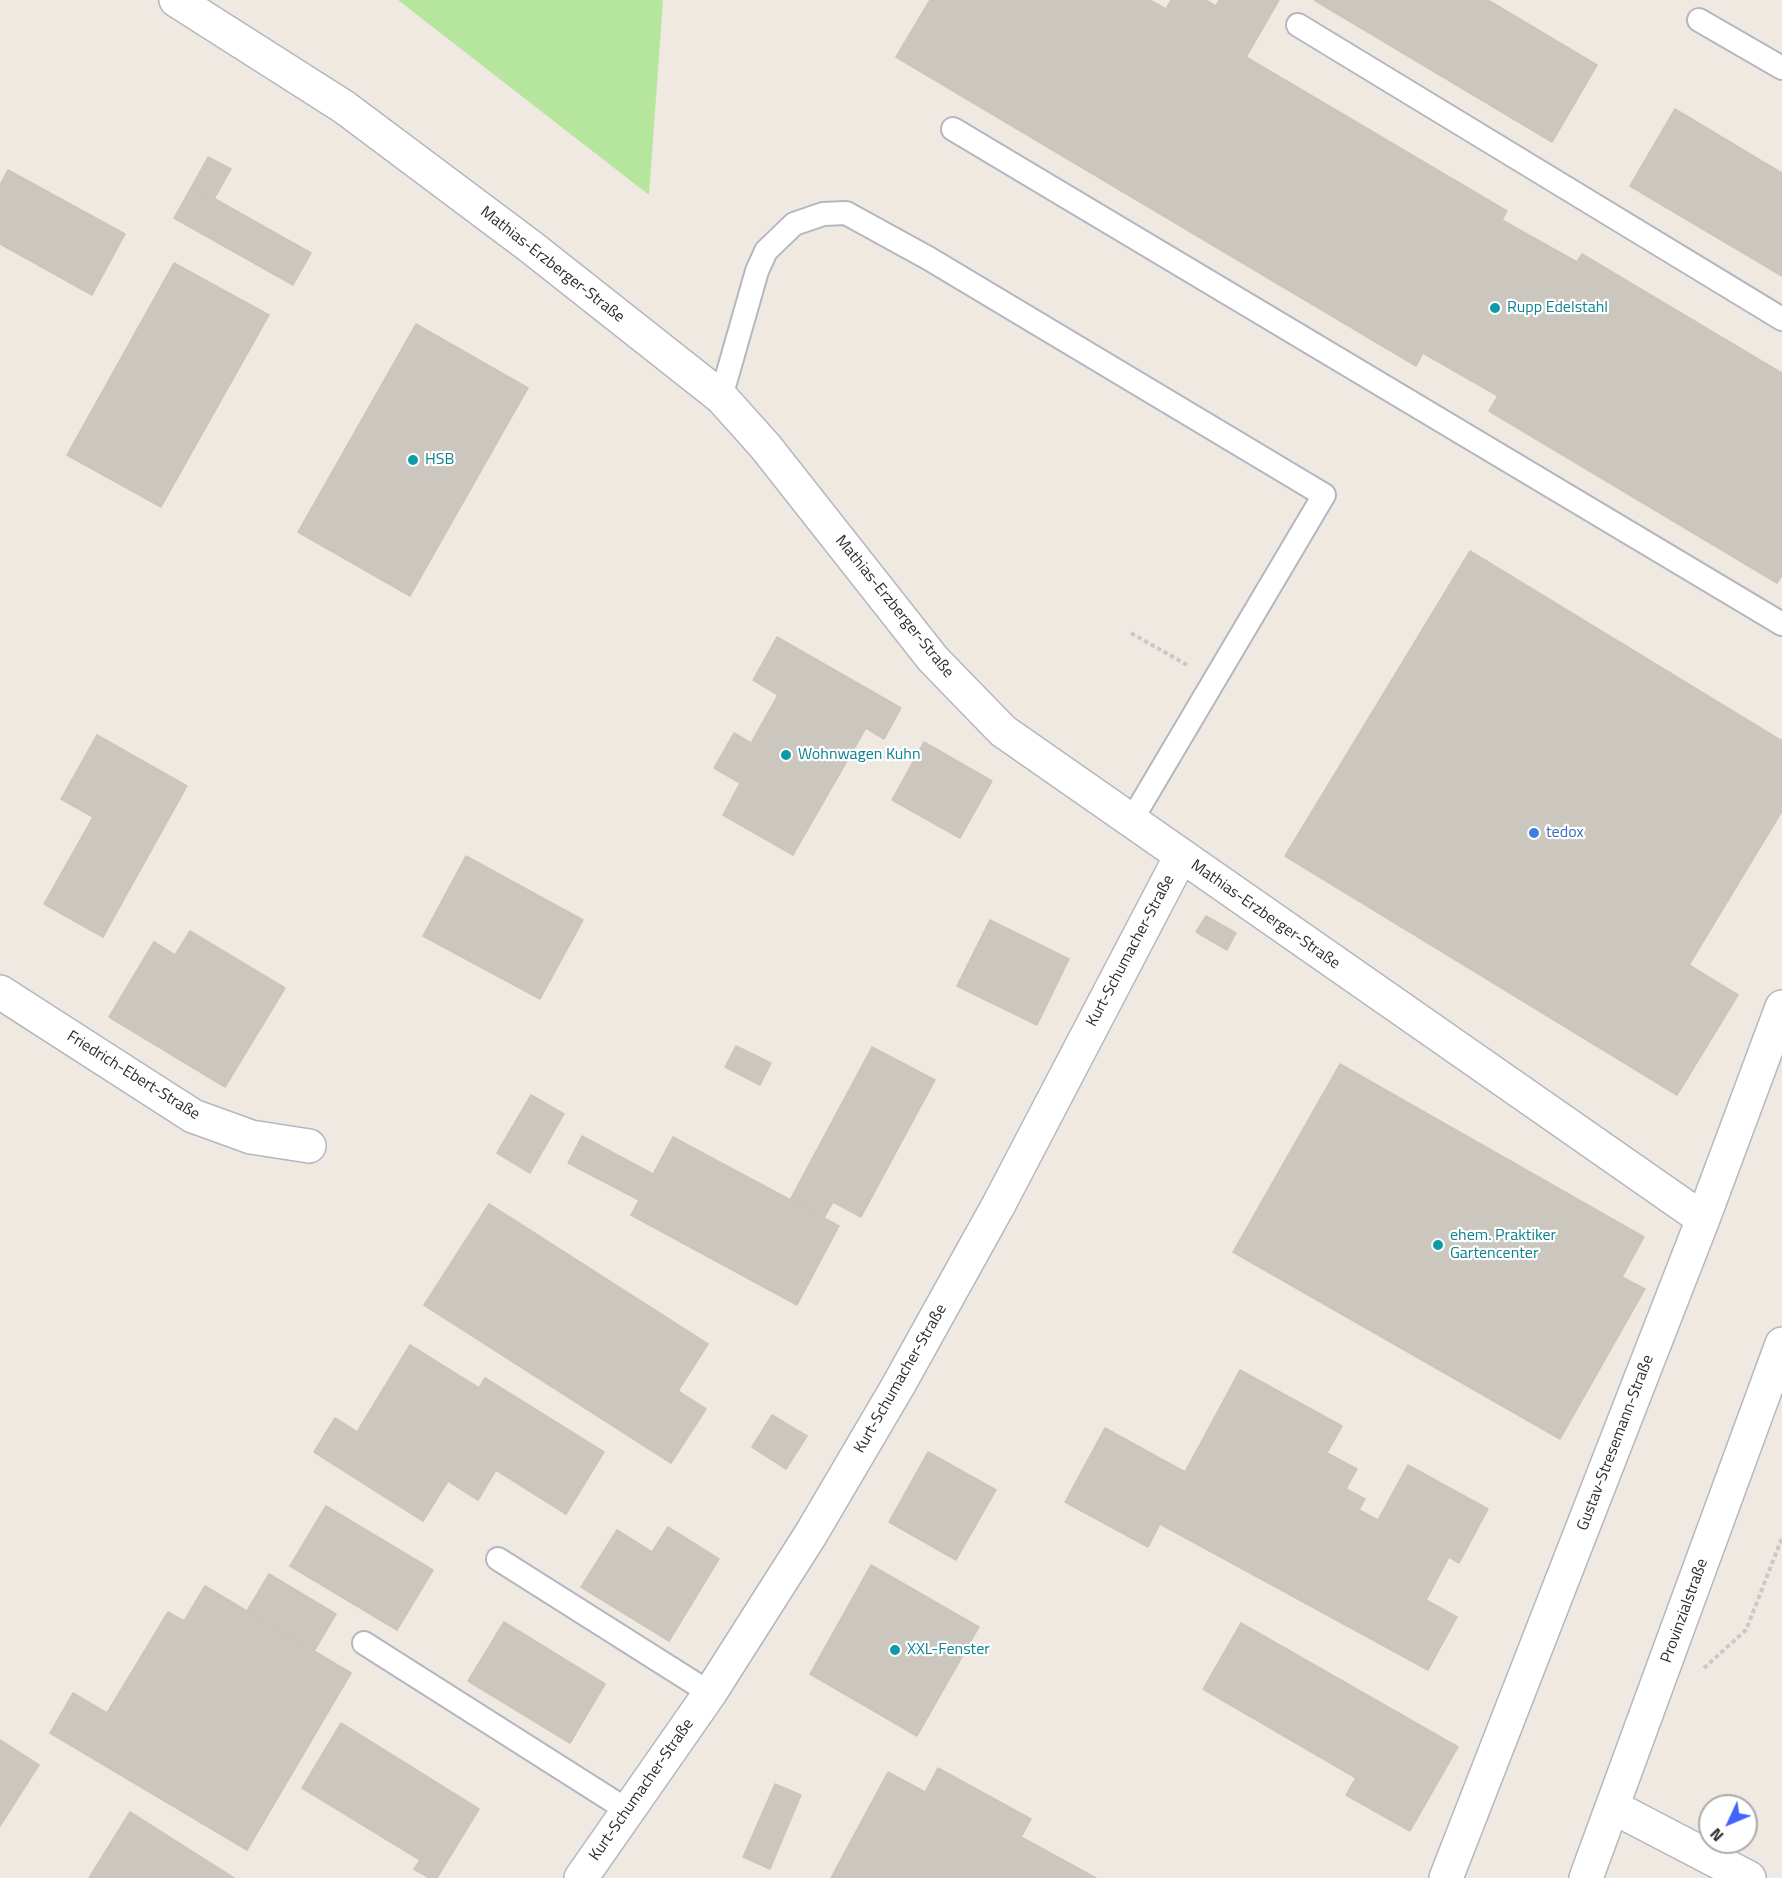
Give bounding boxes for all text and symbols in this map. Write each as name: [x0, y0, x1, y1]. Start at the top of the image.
street label: Mathias-Erzberger-Straße: [476, 203, 628, 327]
place label: Rupp Edelstahl: [1507, 298, 1608, 318]
marker: Rupp Edelstahl: [1488, 301, 1502, 315]
place label: HSB: [425, 450, 454, 470]
marker: HSB: [406, 453, 420, 467]
street label: Mathias-Erzberger-Straße: [831, 532, 957, 682]
place label: Wohnwagen Kuhn: [798, 745, 921, 765]
marker: Wohnwagen Kuhn: [779, 748, 793, 762]
place label: tedox: [1546, 823, 1584, 843]
marker: tedox: [1527, 826, 1541, 840]
street label: Mathias-Erzberger-Straße: [1187, 856, 1343, 974]
street label: Kurt-Schumacher-Straße: [1083, 872, 1179, 1030]
street label: Friedrich-Ebert-Straße: [63, 1027, 203, 1125]
place label: ehem. Praktiker Gartencenter: [1450, 1226, 1556, 1264]
marker: ehem. Praktiker Gartencenter: [1431, 1238, 1445, 1252]
street label: Kurt-Schumacher-Straße: [850, 1301, 952, 1457]
street label: Gustav-Stresemann-Straße: [1574, 1352, 1658, 1534]
street label: Provinzialstraße: [1657, 1556, 1713, 1666]
place label: XXL-Fenster: [907, 1640, 990, 1660]
marker: XXL-Fenster: [888, 1643, 902, 1657]
street label: Kurt-Schumacher-Straße: [586, 1715, 698, 1865]
north arrow: [1698, 1794, 1758, 1854]
text: N: [1704, 1823, 1729, 1847]

